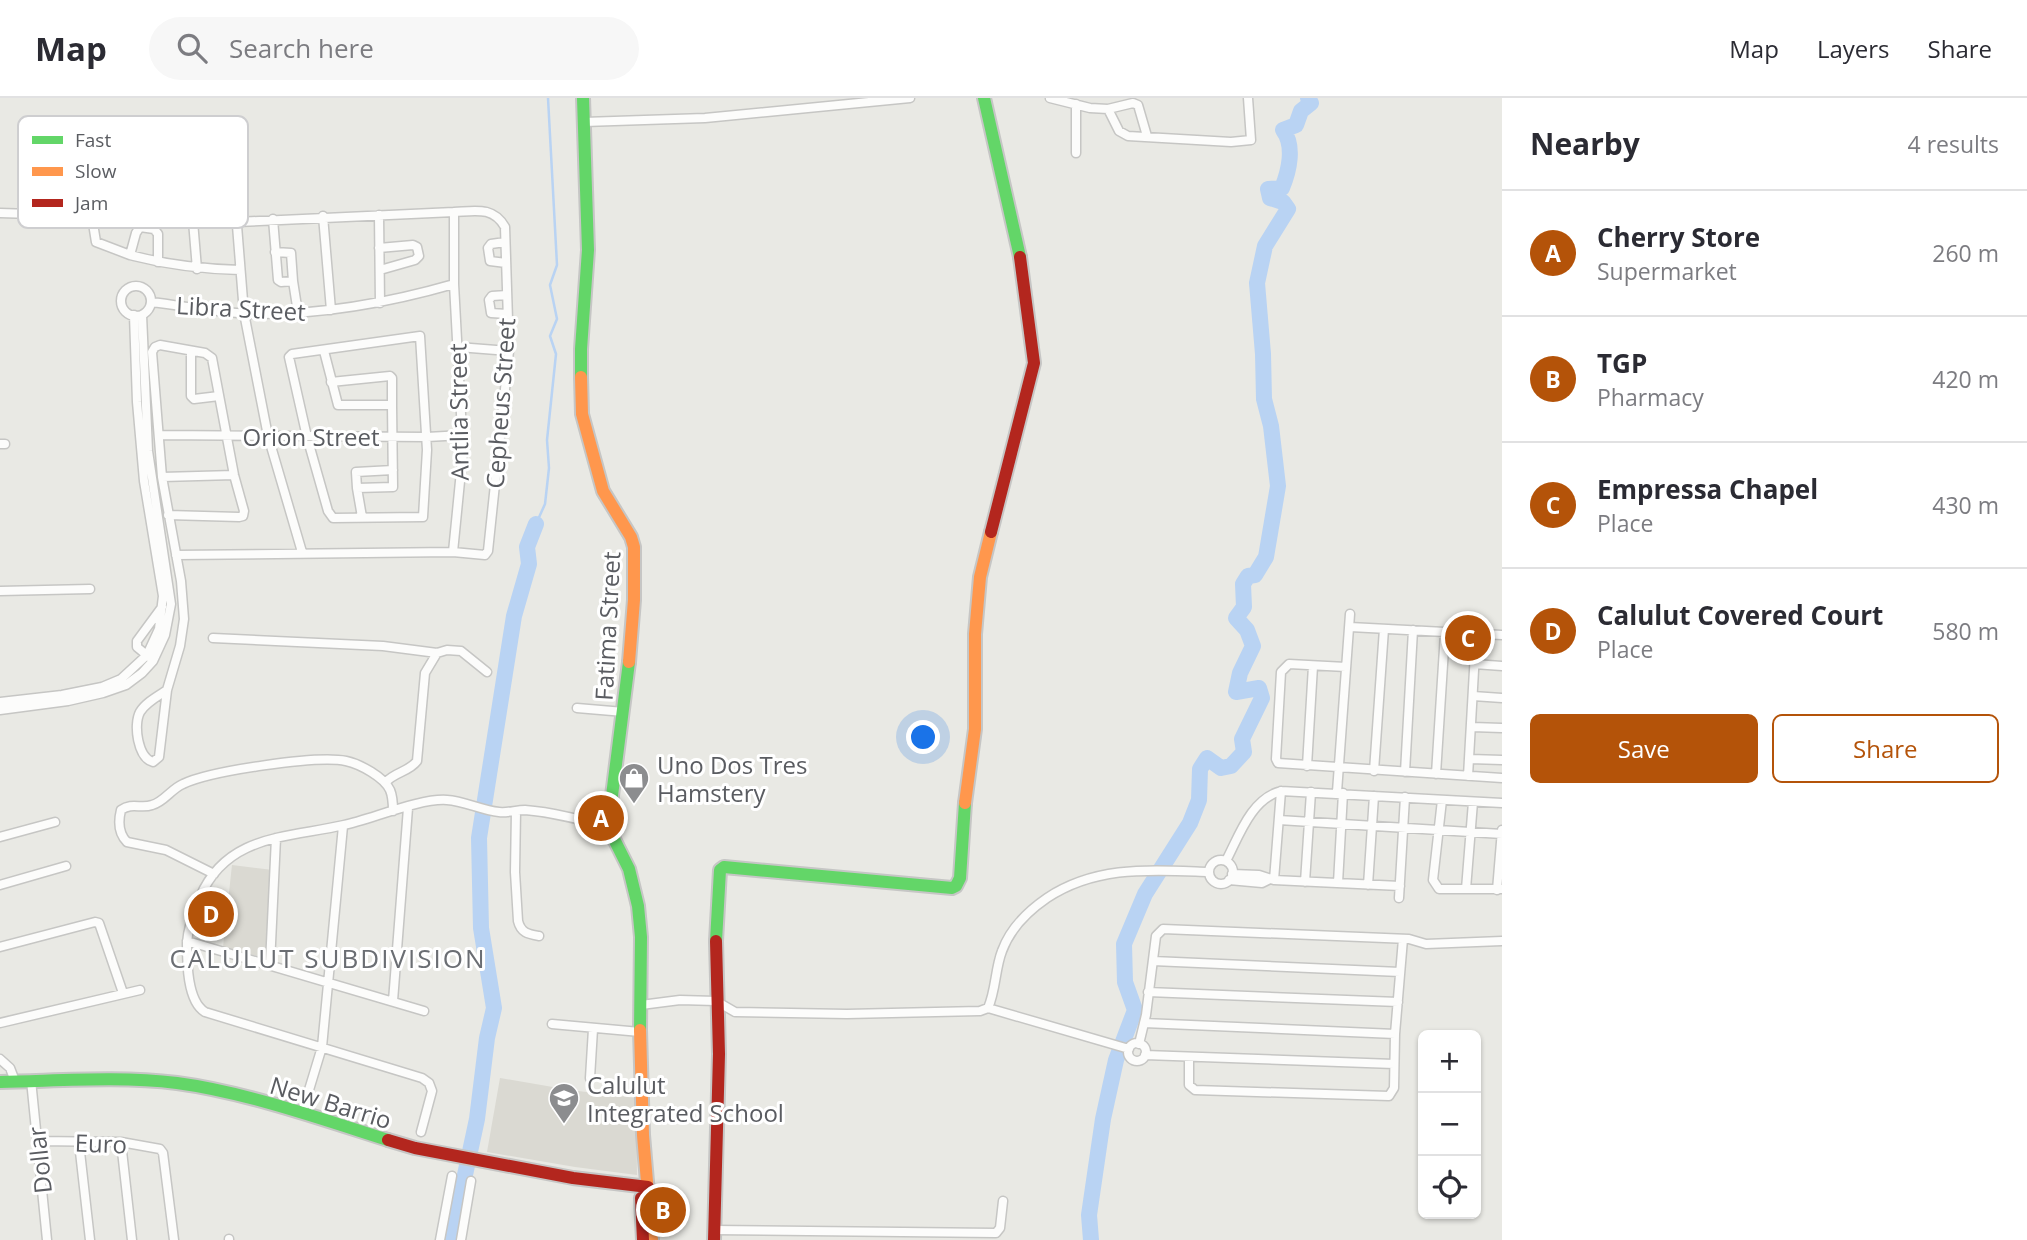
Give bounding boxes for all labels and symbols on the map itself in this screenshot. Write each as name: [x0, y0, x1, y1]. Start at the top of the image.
legend: [18, 116, 248, 228]
text: Fast: [75, 127, 111, 153]
text: Slow: [75, 158, 117, 184]
text: Jam: [73, 190, 108, 216]
street label: Libra Street: [175, 288, 307, 328]
street label: Cepheus Street: [478, 317, 522, 489]
street label: Antlia Street: [440, 343, 476, 481]
street label: Orion Street: [243, 420, 379, 453]
street label: Fatima Street: [587, 551, 627, 701]
pin: C: [1445, 612, 1491, 664]
your location: [906, 720, 940, 754]
place label: Uno Dos Tres Hamstery: [657, 748, 807, 809]
shop icon: Uno Dos Tres Hamstery: [617, 761, 651, 805]
pin: A: [578, 792, 624, 844]
pin: D: [188, 888, 234, 940]
district label: CALULUT SUBDIVISION: [169, 940, 487, 976]
street label: New Barrio: [266, 1068, 396, 1136]
place label: Calulut Integrated School: [587, 1068, 784, 1129]
school or university icon: Calulut Integrated School: [547, 1081, 581, 1125]
street label: Dollar: [19, 1125, 59, 1195]
street label: Euro: [74, 1126, 128, 1160]
pin: B: [640, 1184, 686, 1236]

